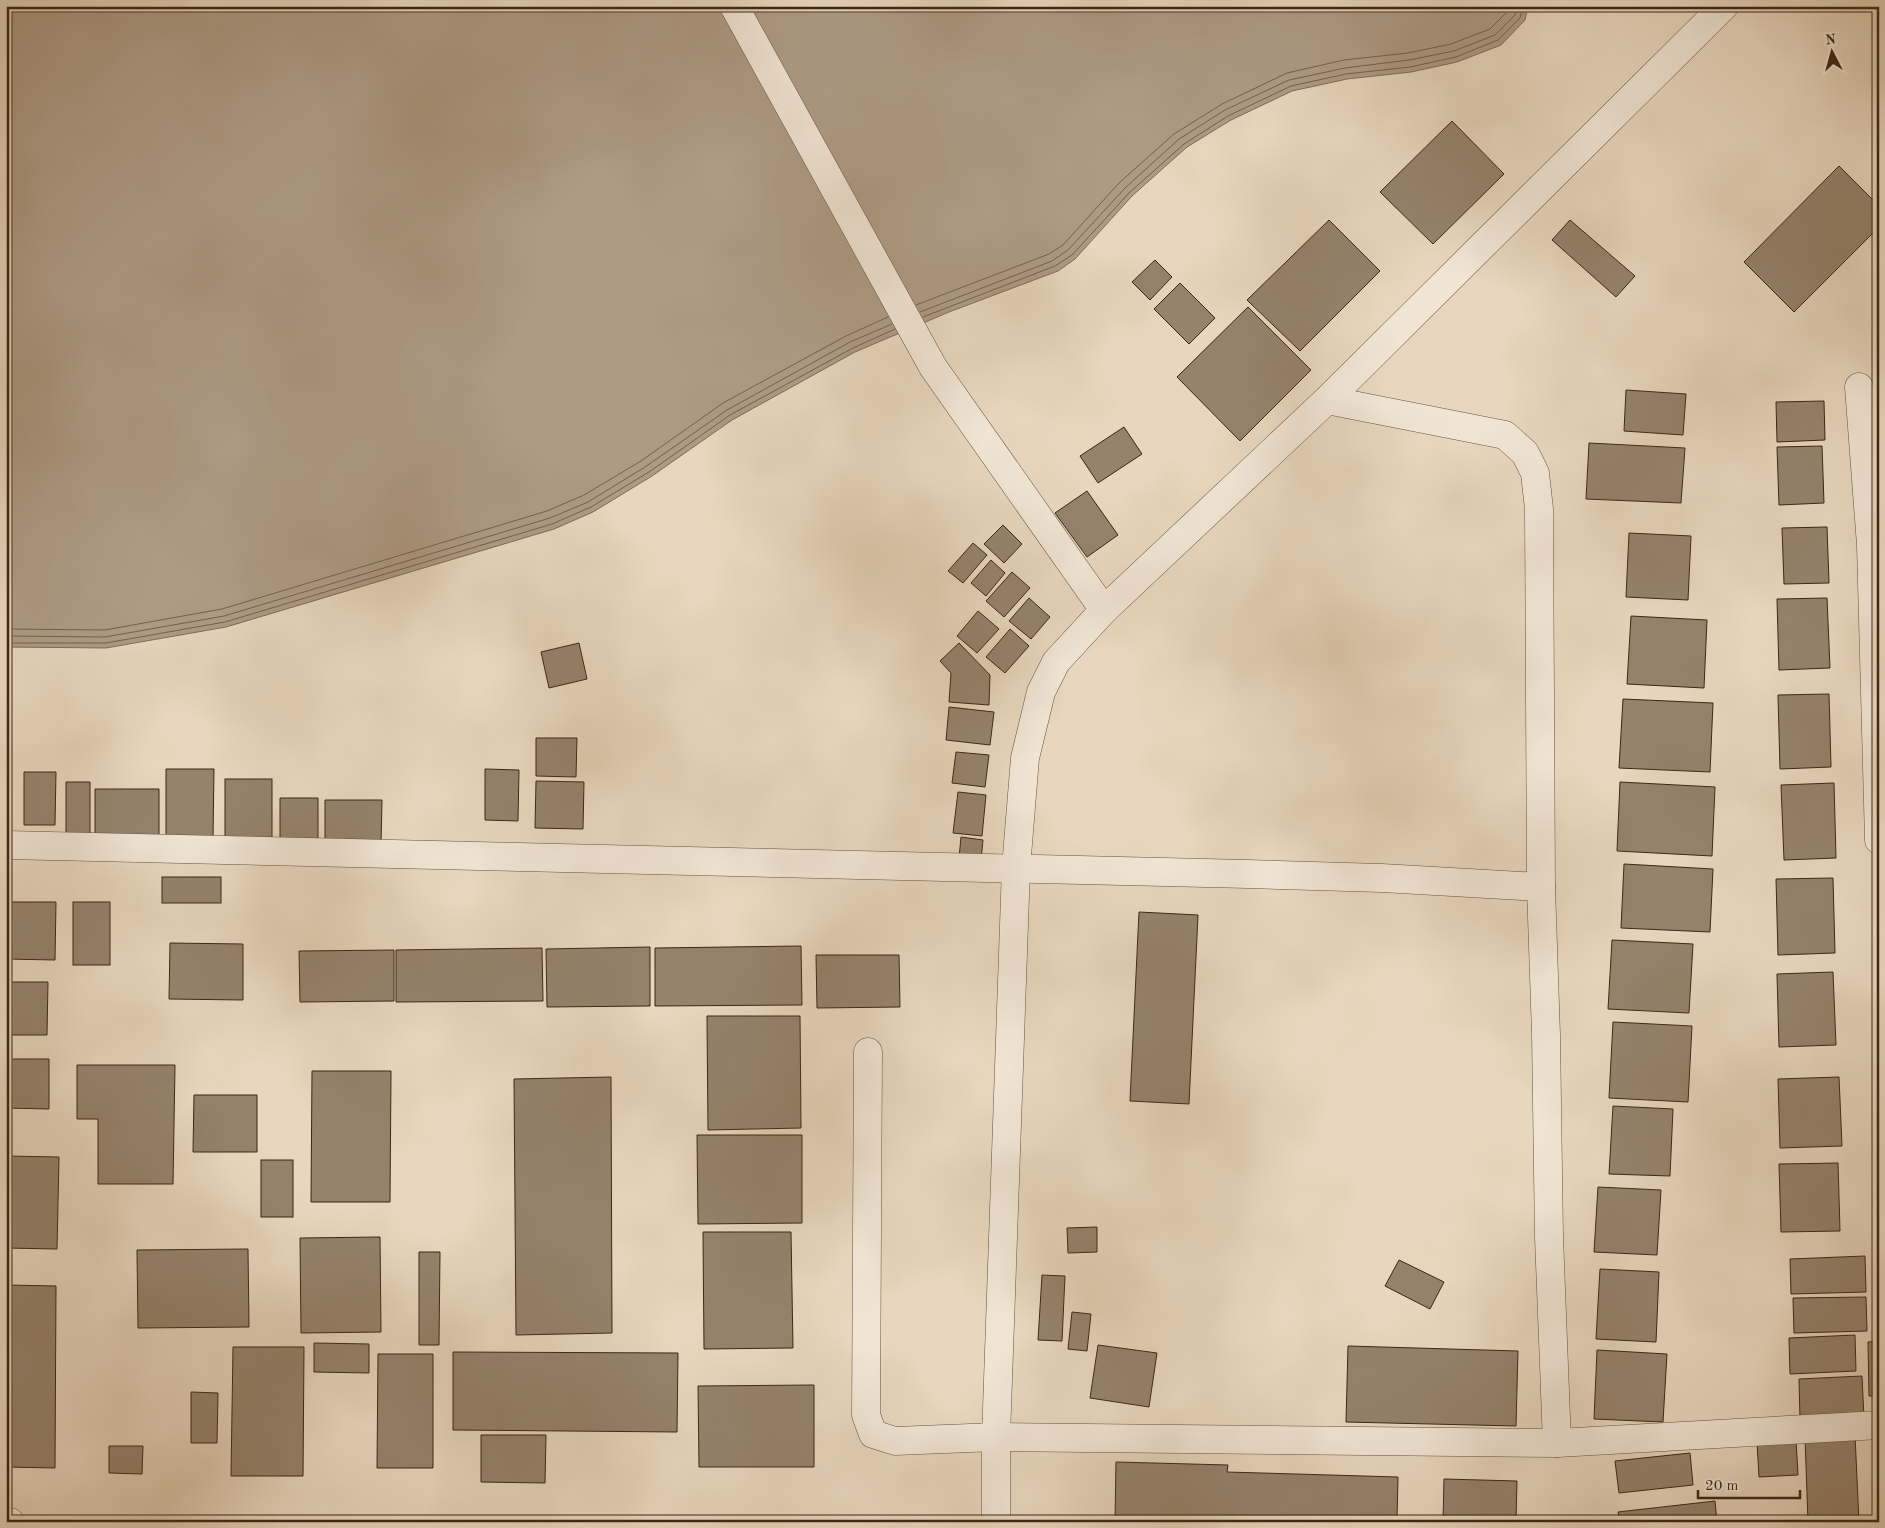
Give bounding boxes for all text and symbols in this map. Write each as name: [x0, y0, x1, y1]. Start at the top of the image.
north arrow: [1808, 28, 1858, 78]
text: N: [1825, 33, 1837, 48]
scale bar: [1698, 1468, 1800, 1500]
text: 20 m: [1705, 1479, 1739, 1494]

